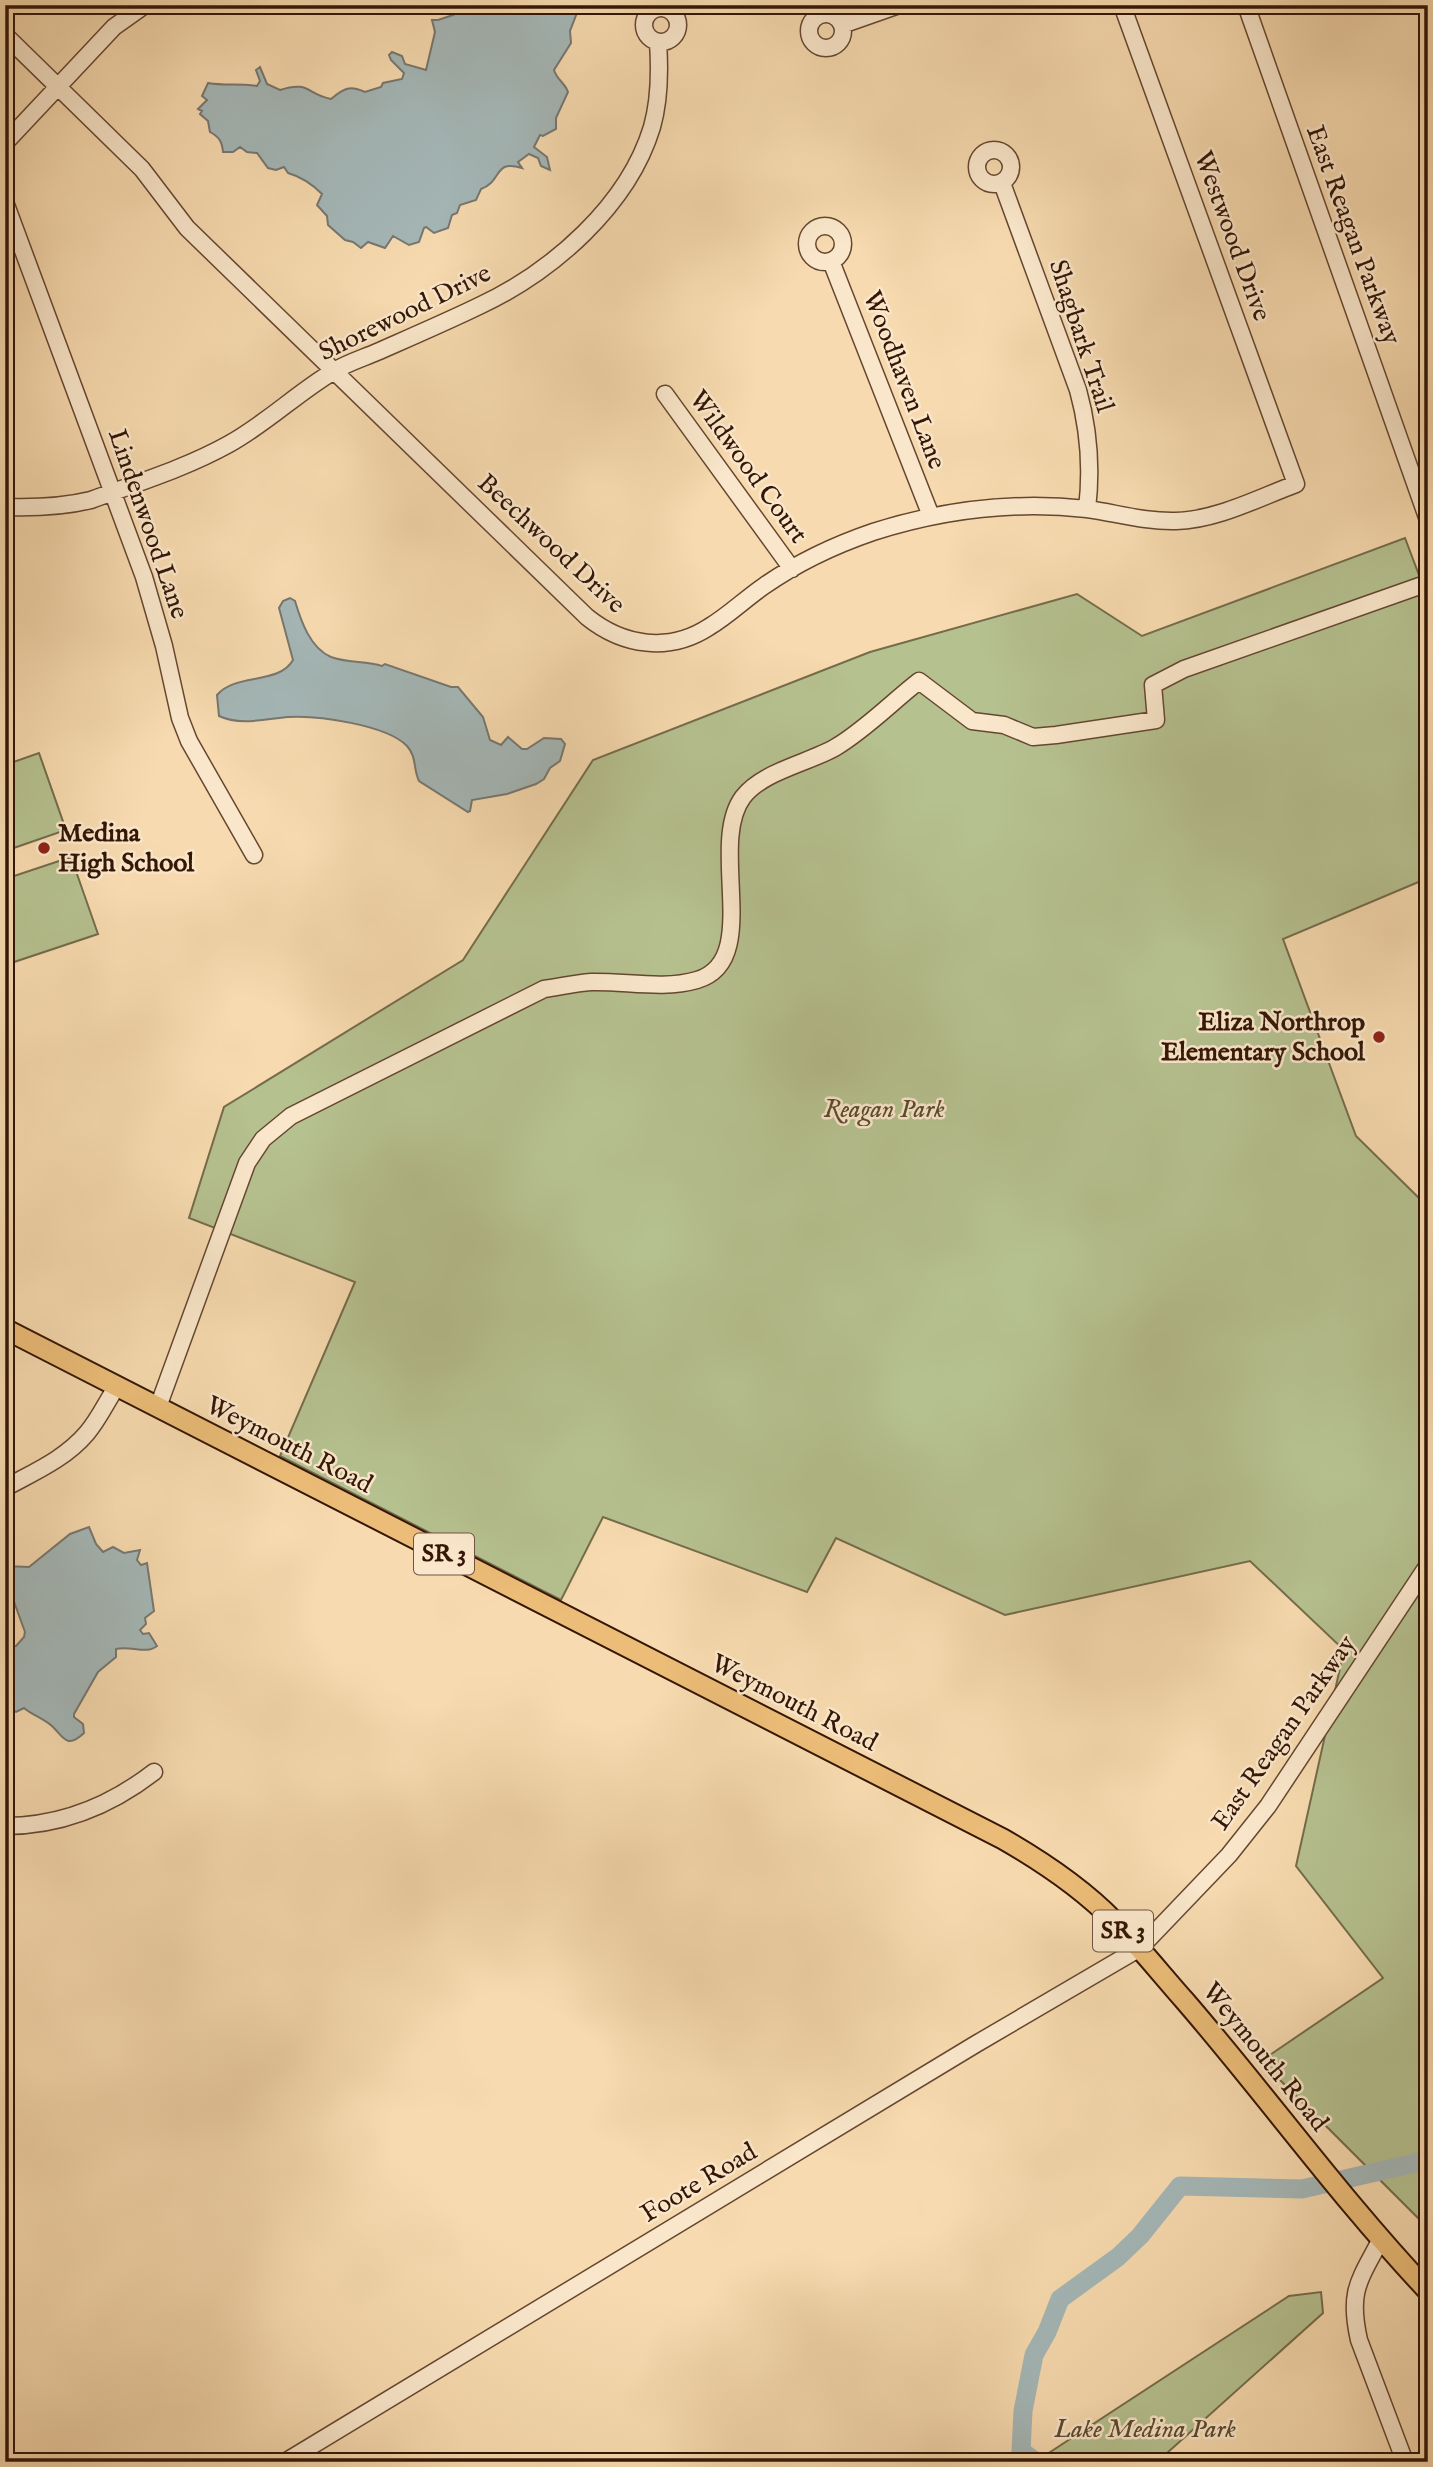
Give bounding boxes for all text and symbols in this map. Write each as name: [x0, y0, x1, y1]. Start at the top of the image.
street label: East Reagan Parkway: [1298, 121, 1408, 349]
street label: Westwood Drive: [1186, 146, 1278, 326]
street label: Shagbark Trail: [1041, 256, 1121, 417]
street label: Shorewood Drive: [313, 257, 497, 369]
street label: Woodhaven Lane: [855, 286, 953, 474]
street label: Wildwood Court: [681, 384, 815, 550]
street label: Lindenwood Lane: [100, 425, 196, 623]
street label: Beechwood Drive: [470, 467, 632, 621]
place label: Medina High School: [58, 817, 195, 880]
marker: Medina High School: [36, 840, 52, 856]
place label: Eliza Northrop Elementary School: [1161, 1006, 1366, 1069]
marker: Eliza Northrop Elementary School: [1371, 1029, 1387, 1045]
park label: Reagan Park: [823, 1093, 945, 1127]
street label: Weymouth Road: [200, 1389, 378, 1501]
road number: SR 3: [414, 1534, 474, 1574]
street label: East Reagan Parkway: [1204, 1629, 1364, 1837]
street label: Weymouth Road: [705, 1647, 883, 1759]
road number: SR 3: [1093, 1910, 1153, 1952]
street label: Weymouth Road: [1195, 1976, 1335, 2139]
street label: Foote Road: [635, 2135, 763, 2231]
park label: Lake Medina Park: [1053, 2413, 1236, 2446]

